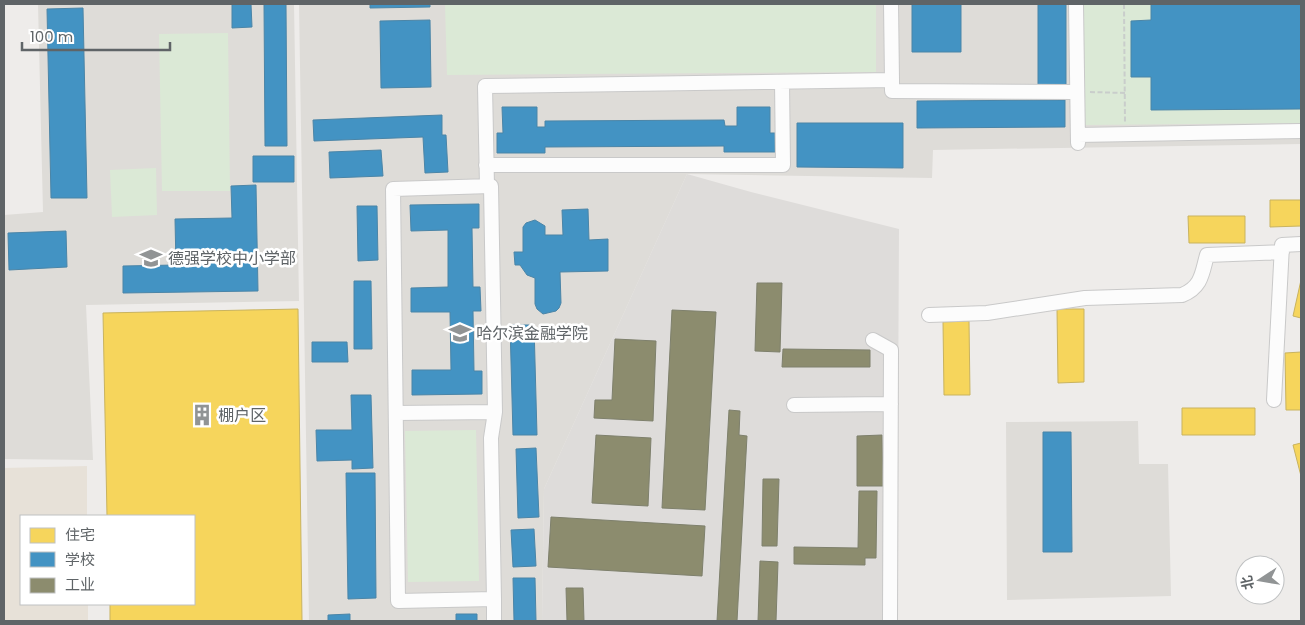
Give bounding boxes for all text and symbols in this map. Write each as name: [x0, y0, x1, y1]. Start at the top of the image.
scale bar: [22, 20, 170, 52]
text: 100 m: [30, 26, 73, 47]
school or university icon: 德强学校中小学部: [138, 245, 164, 271]
place label: 德强学校中小学部: [168, 247, 296, 270]
school or university icon: 哈尔滨金融学院: [447, 320, 473, 346]
place label: 哈尔滨金融学院: [476, 322, 588, 345]
building icon: 棚户区: [189, 402, 215, 428]
place label: 棚户区: [218, 404, 266, 427]
legend: [20, 515, 195, 605]
text: 住宅: [65, 524, 95, 545]
text: 学校: [65, 549, 95, 570]
north arrow: [1235, 555, 1285, 605]
text: 工业: [65, 574, 95, 595]
text: 北: [1236, 574, 1259, 592]

